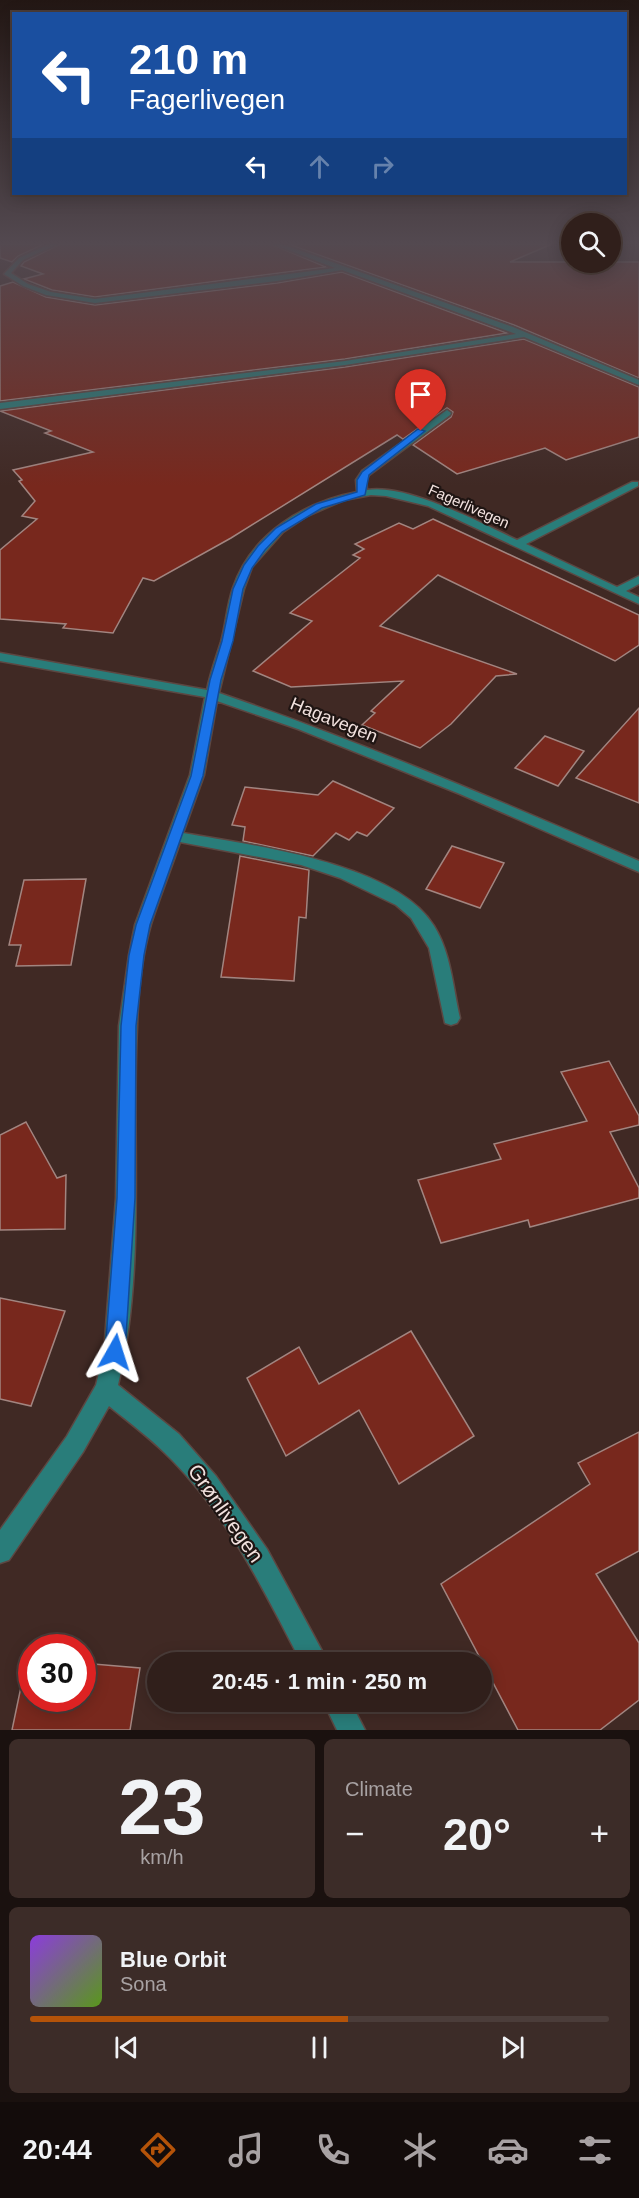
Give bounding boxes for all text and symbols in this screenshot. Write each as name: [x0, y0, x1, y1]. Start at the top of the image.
icon: left: [30, 36, 108, 114]
text: 210 m: [129, 36, 248, 83]
text: Fagerlivegen: [129, 85, 285, 115]
icon: left: [240, 150, 273, 183]
icon: ahead: [303, 150, 336, 183]
icon: right: [366, 150, 399, 183]
map controls: [561, 213, 621, 273]
button: search: [561, 213, 621, 273]
pin: [395, 369, 446, 431]
icon: arrive: [404, 378, 437, 411]
street label: Fagerlivegen: [426, 481, 512, 531]
street label: Hagavegen: [288, 693, 380, 747]
position arrow: [83, 1320, 147, 1384]
street label: Grønlivegen: [184, 1460, 268, 1566]
speed limit sign: 30: [18, 1634, 96, 1712]
text: 20:45 · 1 min · 250 m: [212, 1669, 427, 1694]
text: 23: [119, 1763, 205, 1851]
text: Climate: [345, 1778, 413, 1800]
text: 20°: [443, 1809, 511, 1860]
text: −: [345, 1815, 364, 1852]
text: +: [590, 1815, 609, 1852]
text: km/h: [140, 1846, 184, 1868]
text: Blue Orbit: [120, 1947, 226, 1972]
text: Sona: [120, 1973, 167, 1995]
icon: previous: [110, 2031, 143, 2064]
icon: pause: [303, 2031, 336, 2064]
icon: next: [496, 2031, 529, 2064]
icon: directions: [137, 2129, 179, 2171]
icon: music: [225, 2129, 267, 2171]
icon: phone: [312, 2129, 354, 2171]
icon: climate: [399, 2129, 441, 2171]
icon: car: [487, 2129, 529, 2171]
icon: filters: [574, 2129, 616, 2171]
text: 20:44: [23, 2135, 92, 2165]

